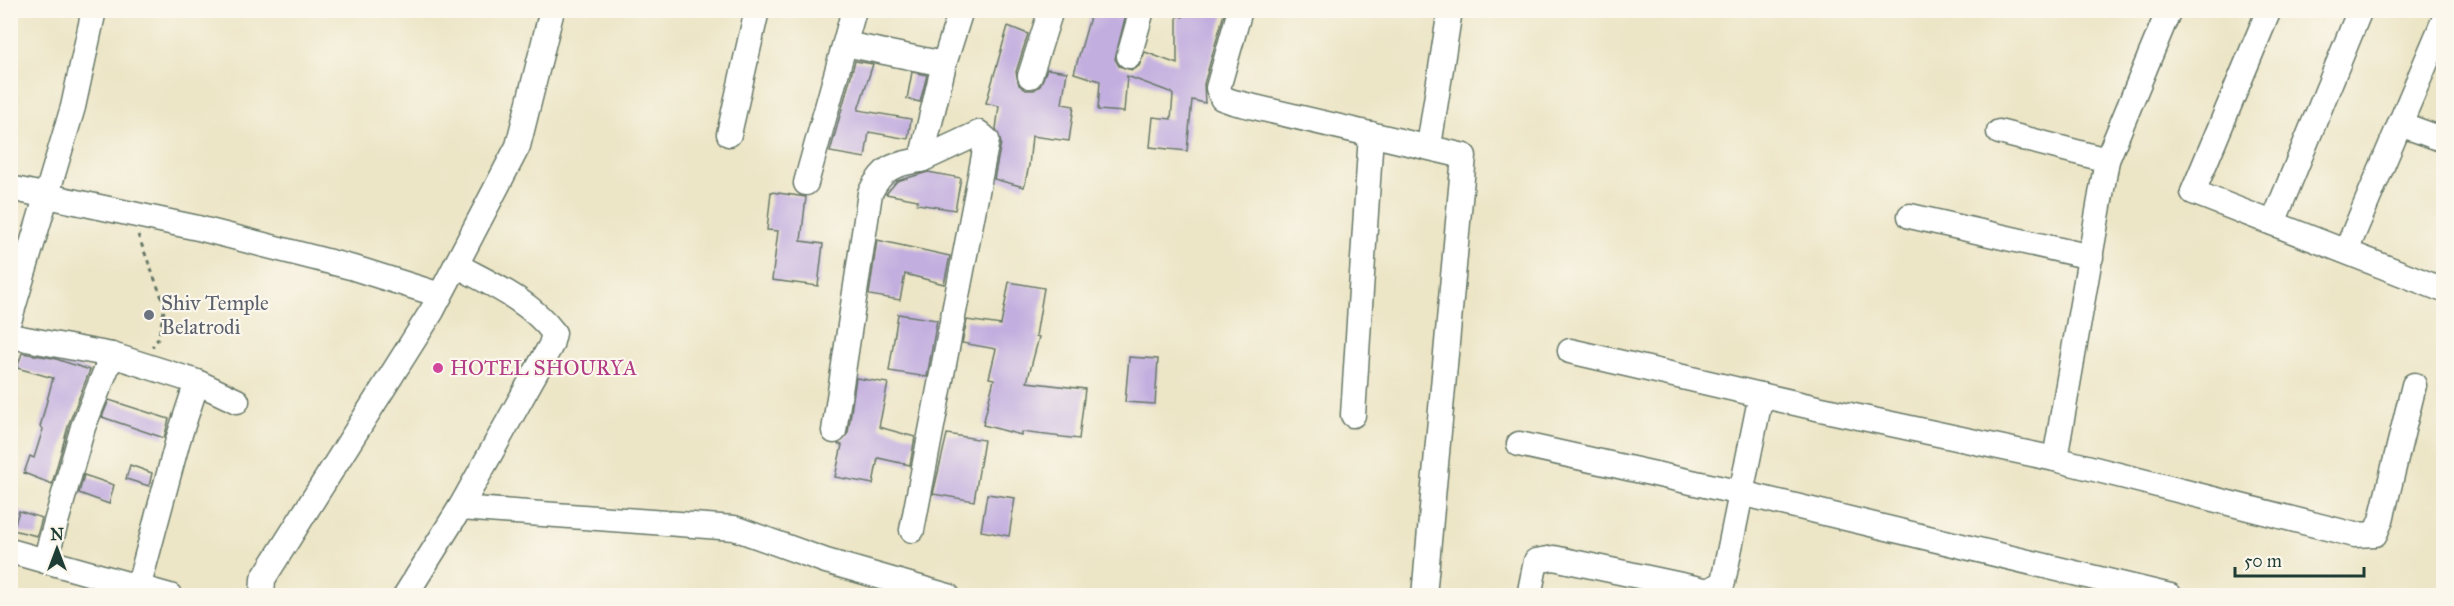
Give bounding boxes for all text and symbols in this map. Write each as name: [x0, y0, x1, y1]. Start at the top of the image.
place label: Shiv Temple Belatrodi: [161, 290, 269, 340]
marker: Shiv Temple Belatrodi: [142, 308, 156, 322]
place label: HOTEL SHOURYA: [450, 355, 637, 381]
marker: HOTEL SHOURYA: [431, 361, 445, 375]
north arrow: [27, 519, 87, 579]
text: N: [50, 525, 64, 544]
scale bar: [2235, 540, 2364, 578]
text: 50 m: [2244, 550, 2282, 572]

